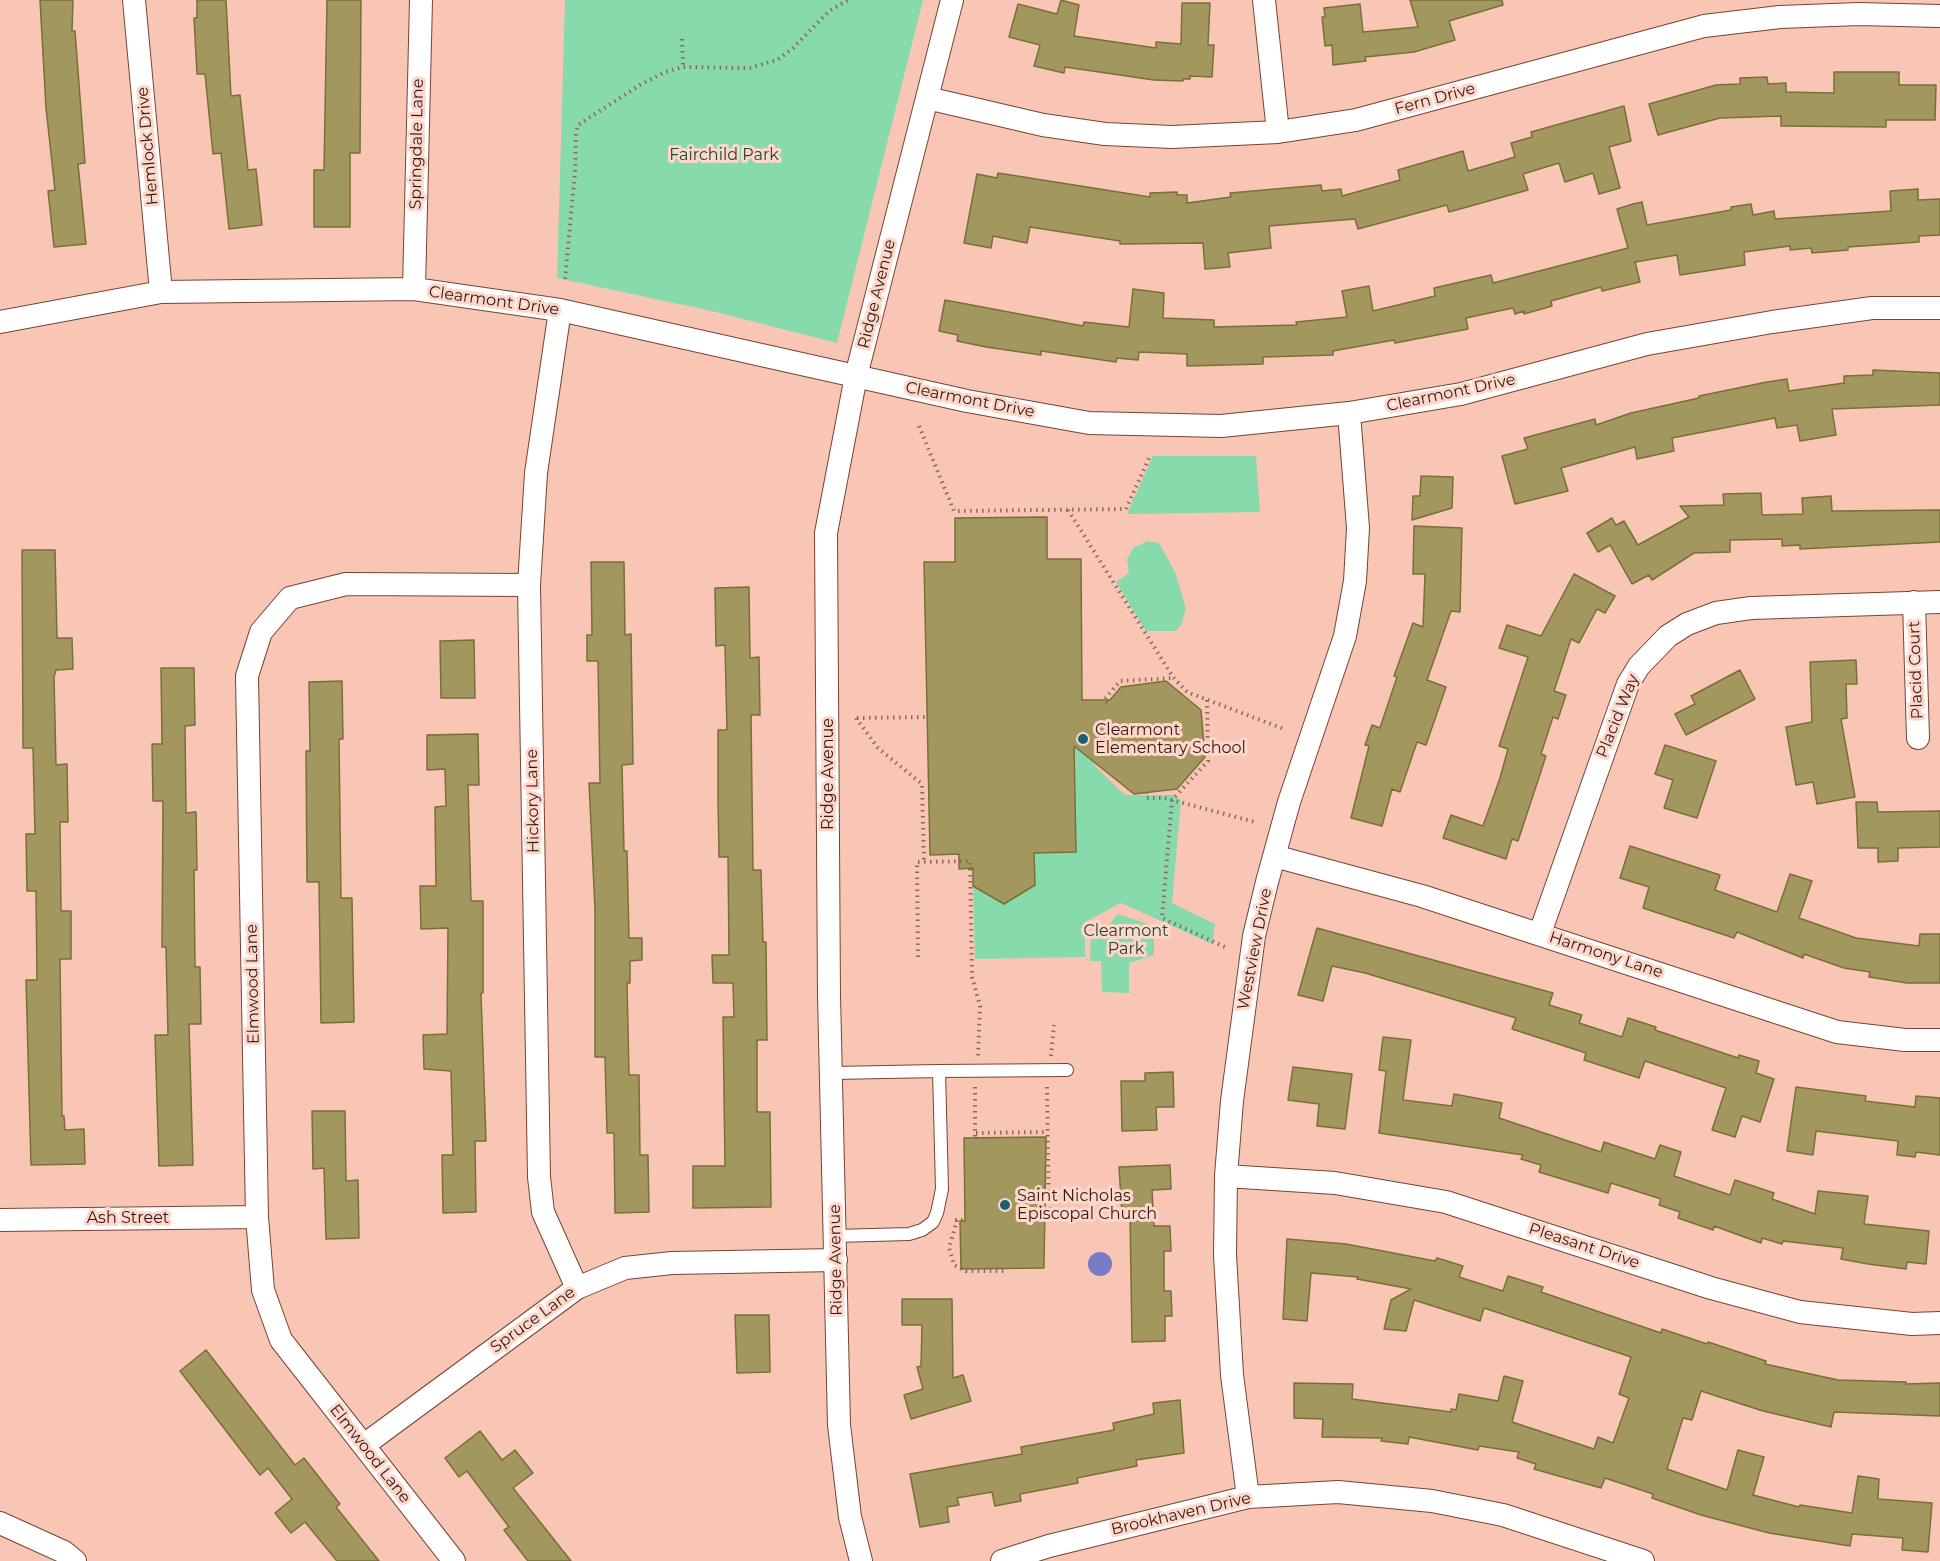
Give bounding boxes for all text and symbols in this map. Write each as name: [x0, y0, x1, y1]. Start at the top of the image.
street label: Springdale Lane: [406, 78, 428, 210]
street label: Fern Drive: [1393, 79, 1477, 119]
street label: Hemlock Drive: [133, 86, 163, 206]
park label: Fairchild Park: [669, 145, 779, 165]
street label: Ridge Avenue: [854, 237, 900, 351]
street label: Clearmont Drive: [428, 282, 560, 320]
street label: Clearmont Drive: [1385, 370, 1517, 416]
street label: Clearmont Drive: [904, 378, 1036, 422]
street label: Placid Court: [1905, 621, 1927, 719]
street label: Placid Way: [1593, 672, 1643, 760]
street label: Ridge Avenue: [818, 718, 838, 830]
place label: Clearmont Elementary School: [1095, 720, 1246, 758]
marker: Clearmont Elementary School: [1076, 732, 1090, 746]
street label: Hickory Lane: [522, 749, 544, 853]
street label: Westview Drive: [1234, 887, 1276, 1011]
park label: Clearmont Park: [1083, 921, 1169, 959]
street label: Elmwood Lane: [242, 924, 264, 1044]
street label: Harmony Lane: [1547, 928, 1665, 982]
place label: Saint Nicholas Episcopal Church: [1017, 1186, 1157, 1224]
marker: Saint Nicholas Episcopal Church: [998, 1198, 1012, 1212]
street label: Ridge Avenue: [825, 1204, 847, 1316]
street label: Ash Street: [87, 1208, 169, 1228]
street label: Pleasant Drive: [1526, 1219, 1642, 1273]
street label: Spruce Lane: [487, 1283, 579, 1357]
street label: Elmwood Lane: [325, 1401, 415, 1507]
street label: Brookhaven Drive: [1109, 1489, 1253, 1539]

